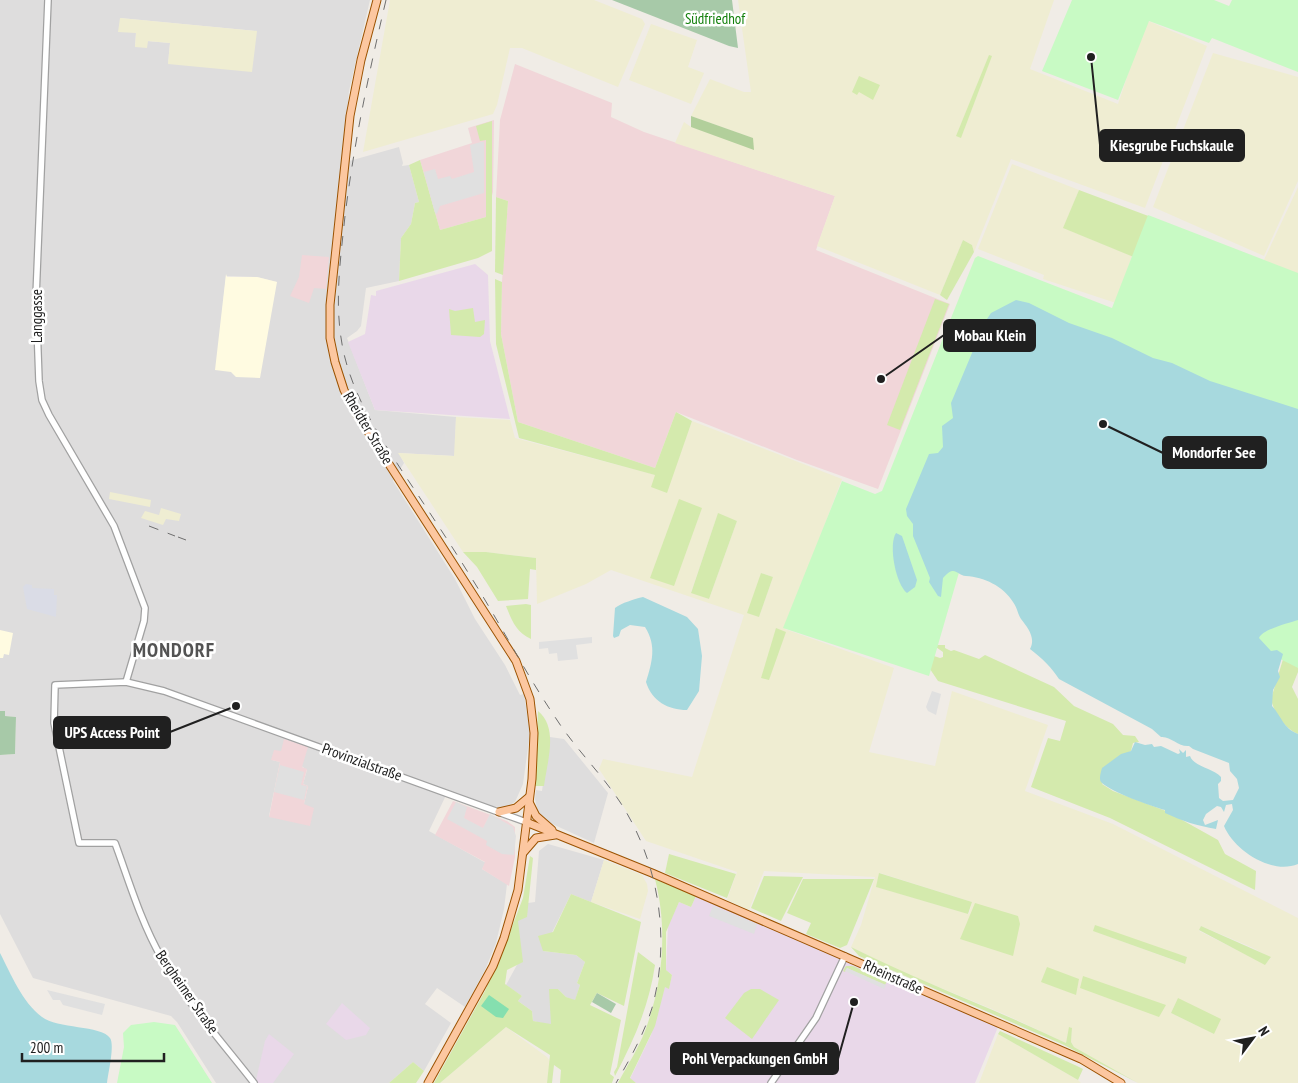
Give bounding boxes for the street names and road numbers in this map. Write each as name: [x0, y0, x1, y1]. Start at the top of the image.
street label: Langgasse: [27, 289, 46, 343]
street label: Rheidter Straße: [339, 388, 398, 468]
street label: Provinzialstraße: [320, 738, 405, 785]
street label: Bergheimer Straße: [152, 946, 223, 1037]
street label: Rheinstraße: [861, 955, 926, 998]

